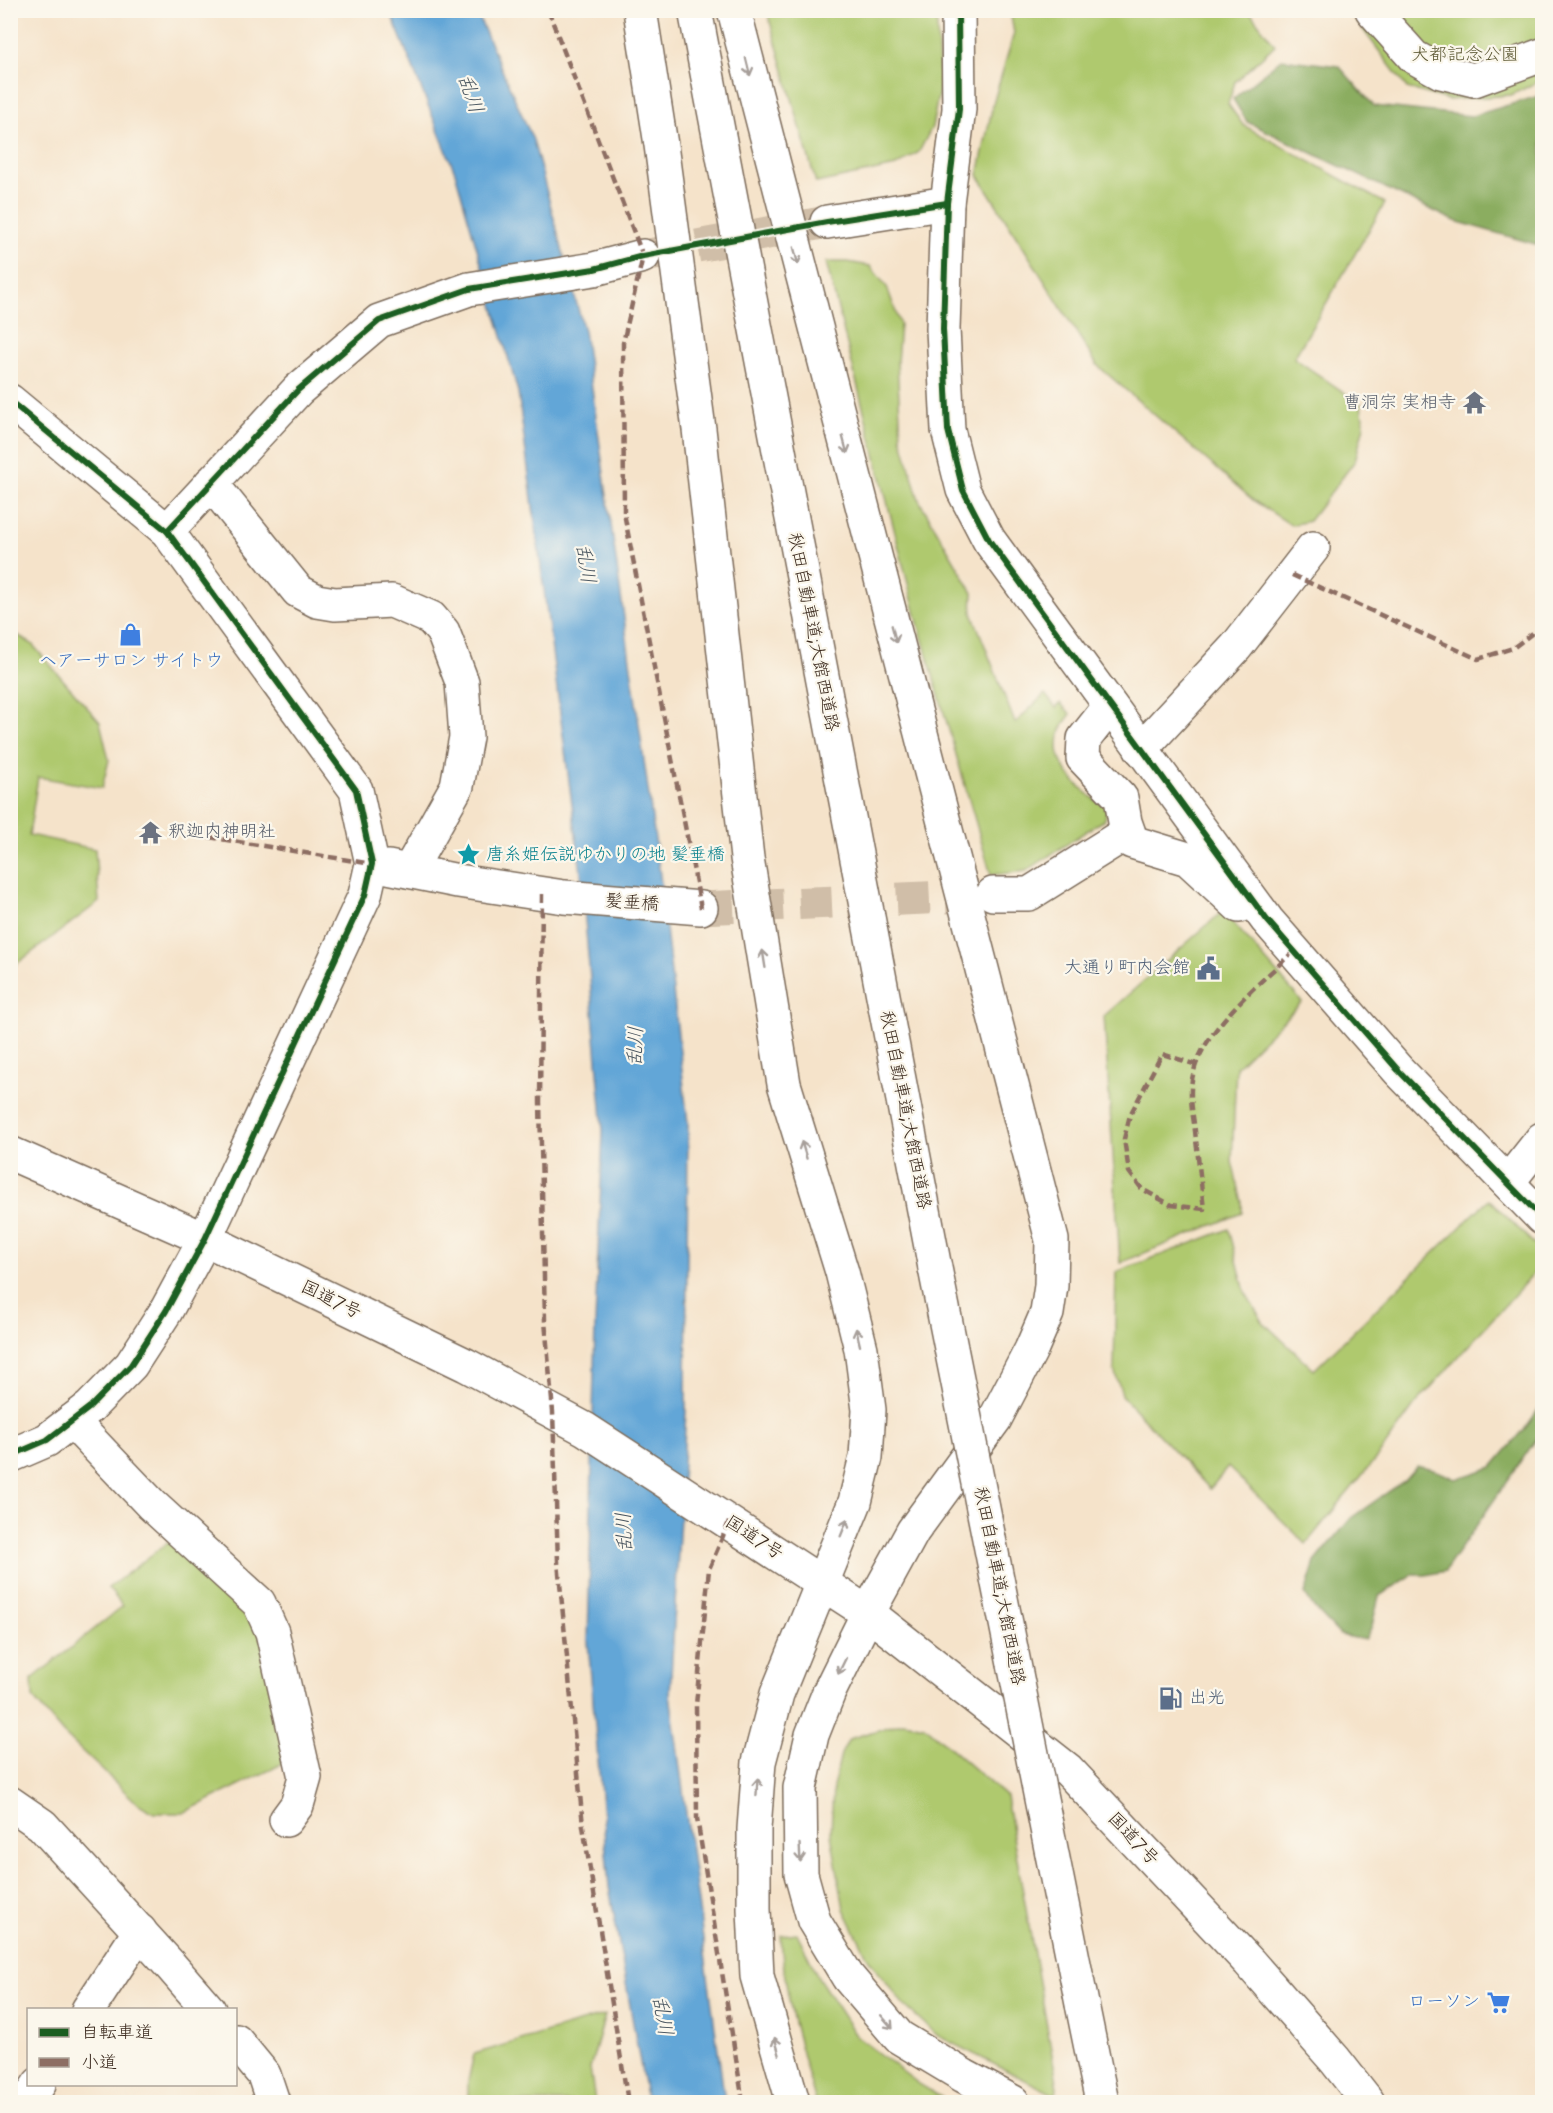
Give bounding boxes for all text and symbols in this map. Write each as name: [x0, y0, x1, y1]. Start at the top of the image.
park label: 犬都記念公園: [1411, 43, 1519, 67]
one-way arrow: [743, 57, 755, 76]
water label: 乱川: [451, 71, 489, 117]
one-way arrow: [791, 246, 803, 265]
temple icon: 曹洞宗 実相寺: [1461, 390, 1487, 416]
place label: 曹洞宗 実相寺: [1343, 391, 1456, 415]
one-way arrow: [839, 435, 851, 454]
street label: 秋田自動車道;大館西道路: [782, 530, 844, 734]
water label: 乱川: [569, 542, 601, 586]
shop icon: ヘアーサロン サイトウ: [118, 622, 144, 648]
one-way arrow: [889, 624, 900, 643]
place label: ヘアーサロン サイトウ: [39, 649, 223, 673]
temple icon: 釈迦内神明社: [137, 819, 163, 845]
place label: 釈迦内神明社: [168, 820, 276, 844]
place icon: 唐糸姫伝説ゆかりの地 髪垂橋: [455, 842, 481, 868]
place label: 唐糸姫伝説ゆかりの地 髪垂橋: [486, 843, 725, 867]
street label: 髪垂橋: [604, 889, 660, 917]
one-way arrow: [758, 950, 769, 970]
public building icon: 大通り町内会館: [1195, 955, 1221, 981]
place label: 大通り町内会館: [1064, 956, 1190, 980]
street label: 秋田自動車道;大館西道路: [874, 1008, 936, 1212]
water label: 乱川: [622, 1026, 650, 1066]
one-way arrow: [798, 1141, 809, 1160]
street label: 国道7号: [297, 1275, 365, 1325]
one-way arrow: [851, 1328, 863, 1347]
street label: 秋田自動車道;大館西道路: [968, 1484, 1030, 1688]
street label: 国道7号: [720, 1510, 788, 1566]
water label: 乱川: [610, 1511, 640, 1553]
one-way arrow: [839, 1519, 850, 1537]
one-way arrow: [836, 1656, 847, 1674]
fuel station icon: 出光: [1158, 1685, 1184, 1711]
place label: 出光: [1189, 1686, 1225, 1710]
one-way arrow: [752, 1778, 763, 1798]
street label: 国道7号: [1102, 1807, 1164, 1871]
one-way arrow: [795, 1843, 806, 1863]
supermarket icon: ローソン: [1485, 1989, 1511, 2015]
place label: ローソン: [1408, 1990, 1480, 2014]
water label: 乱川: [645, 1994, 679, 2038]
legend: [27, 2008, 237, 2086]
one-way arrow: [880, 2014, 894, 2029]
text: 自転車道: [81, 2021, 153, 2045]
one-way arrow: [771, 2037, 782, 2056]
text: 小道: [81, 2051, 117, 2075]

